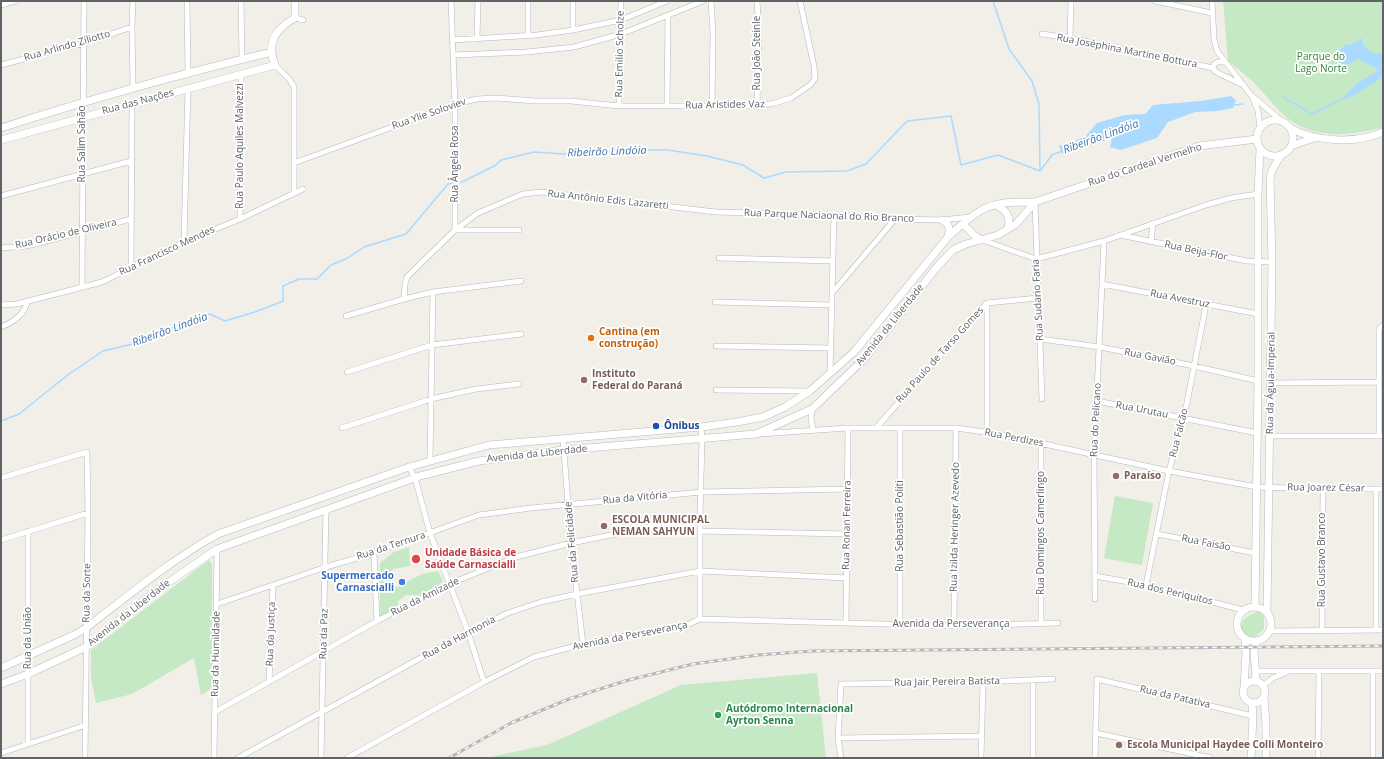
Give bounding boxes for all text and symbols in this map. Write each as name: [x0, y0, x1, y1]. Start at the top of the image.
street label: Rua Emilio Scholze: [613, 11, 627, 97]
street label: Rua João Steinle: [751, 16, 763, 90]
street label: Rua Arlindo Ziliotto: [22, 28, 112, 64]
street label: Rua Joséphina Martine Bottura: [1056, 31, 1198, 71]
park label: Parque do Lago Norte: [1295, 51, 1347, 74]
street label: Rua Paulo Aquiles Malvezzi: [234, 83, 246, 209]
street label: Rua das Nações: [101, 87, 175, 117]
street label: Rua Ylie Soloviev: [390, 96, 468, 132]
street label: Rua Aristides Vaz: [685, 98, 765, 112]
street label: Rua Salim Sahão: [76, 105, 88, 183]
water label: Ribeirão Lindóia: [1062, 117, 1140, 157]
street label: Rua Ângela Rosa: [449, 125, 461, 203]
street label: Rua do Cardeal Vermelho: [1087, 141, 1203, 189]
water label: Ribeirão Lindóia: [567, 144, 647, 160]
street label: Rua Antônio Edis Lazaretti: [547, 188, 669, 212]
street label: Rua Parque Naciaonal do Rio Branco: [744, 207, 914, 225]
street label: Rua Orácio de Oliveira: [14, 216, 118, 252]
street label: Rua Francisco Mendes: [117, 224, 217, 278]
street label: Rua Beija-Flor: [1163, 238, 1229, 264]
street label: Rua Sudario Faria: [1030, 259, 1046, 341]
street label: Avenida da Liberdade: [854, 282, 926, 368]
street label: Rua Avestruz: [1149, 287, 1211, 311]
street label: Rua Paulo de Tarso Gomes: [894, 305, 986, 405]
water label: Ribeirão Lindóia: [131, 310, 209, 350]
place label: Cantina (em construção): [599, 326, 660, 350]
street label: Rua da Águia-Imperial: [1264, 332, 1278, 434]
marker: Cantina (em construção): [586, 333, 596, 343]
street label: Rua Gavião: [1123, 346, 1177, 368]
place label: Instituto Federal do Paraná: [592, 368, 682, 392]
marker: Instituto Federal do Paraná: [579, 375, 589, 385]
street label: Rua do Pelicano: [1088, 383, 1104, 457]
street label: Rua Urutau: [1115, 399, 1169, 421]
street label: Rua Falcão: [1167, 407, 1191, 459]
place label: Ônibus: [664, 420, 699, 432]
marker: Ônibus: [651, 421, 661, 431]
street label: Rua Perdizes: [983, 426, 1045, 450]
street label: Avenida da Liberdade: [486, 443, 588, 465]
street label: Rua Izilda Heringer Azevedo: [948, 462, 962, 592]
place label: Paraíso: [1124, 470, 1161, 482]
street label: Rua Domingos Camerlingo: [1035, 471, 1047, 595]
marker: Paraíso: [1111, 471, 1121, 481]
street label: Rua Ronan Ferreira: [840, 480, 854, 570]
street label: Rua Sebastião Politi: [894, 480, 906, 572]
street label: Rua Joarez César: [1287, 481, 1365, 495]
street label: Rua da Vitória: [602, 489, 668, 507]
street label: Rua da Felicidade: [562, 501, 582, 583]
street label: Rua Gustavo Branco: [1316, 513, 1328, 607]
place label: ESCOLA MUNICIPAL NEMAN SAHYUN: [612, 514, 710, 538]
marker: ESCOLA MUNICIPAL NEMAN SAHYUN: [599, 521, 609, 531]
street label: Rua da Ternura: [355, 529, 427, 563]
street label: Rua Faisão: [1180, 532, 1232, 554]
place label: Unidade Básica de Saúde Carnascialli: [425, 547, 516, 570]
marker: Unidade Básica de Saúde Carnascialli: [410, 553, 422, 565]
street label: Rua da Sorte: [80, 563, 94, 623]
place label: Supermercado Carnascialli: [321, 570, 394, 594]
street label: Rua da Amizade: [389, 575, 461, 619]
street label: Rua dos Periquitos: [1126, 576, 1214, 608]
street label: Avenida da Liberdade: [85, 577, 173, 649]
marker: Supermercado Carnascialli: [397, 577, 407, 587]
street label: Rua da Justiça: [264, 601, 278, 667]
street label: Rua da União: [22, 607, 34, 669]
street label: Rua da Paz: [317, 608, 331, 660]
street label: Rua da Humildade: [209, 611, 223, 697]
street label: Rua da Harmonia: [420, 614, 498, 662]
street label: Avenida da Perseverança: [893, 618, 1009, 630]
street label: Avenida da Perseverança: [571, 619, 689, 653]
street label: Rua Jair Pereira Batista: [894, 675, 1000, 689]
street label: Rua da Patativa: [1139, 683, 1211, 711]
place label: Autódromo Internacional Ayrton Senna: [726, 703, 853, 726]
marker: Autódromo Internacional Ayrton Senna: [713, 710, 723, 720]
place label: Escola Municipal Haydee Colli Monteiro: [1127, 739, 1323, 751]
marker: Escola Municipal Haydee Colli Monteiro: [1114, 740, 1124, 750]

